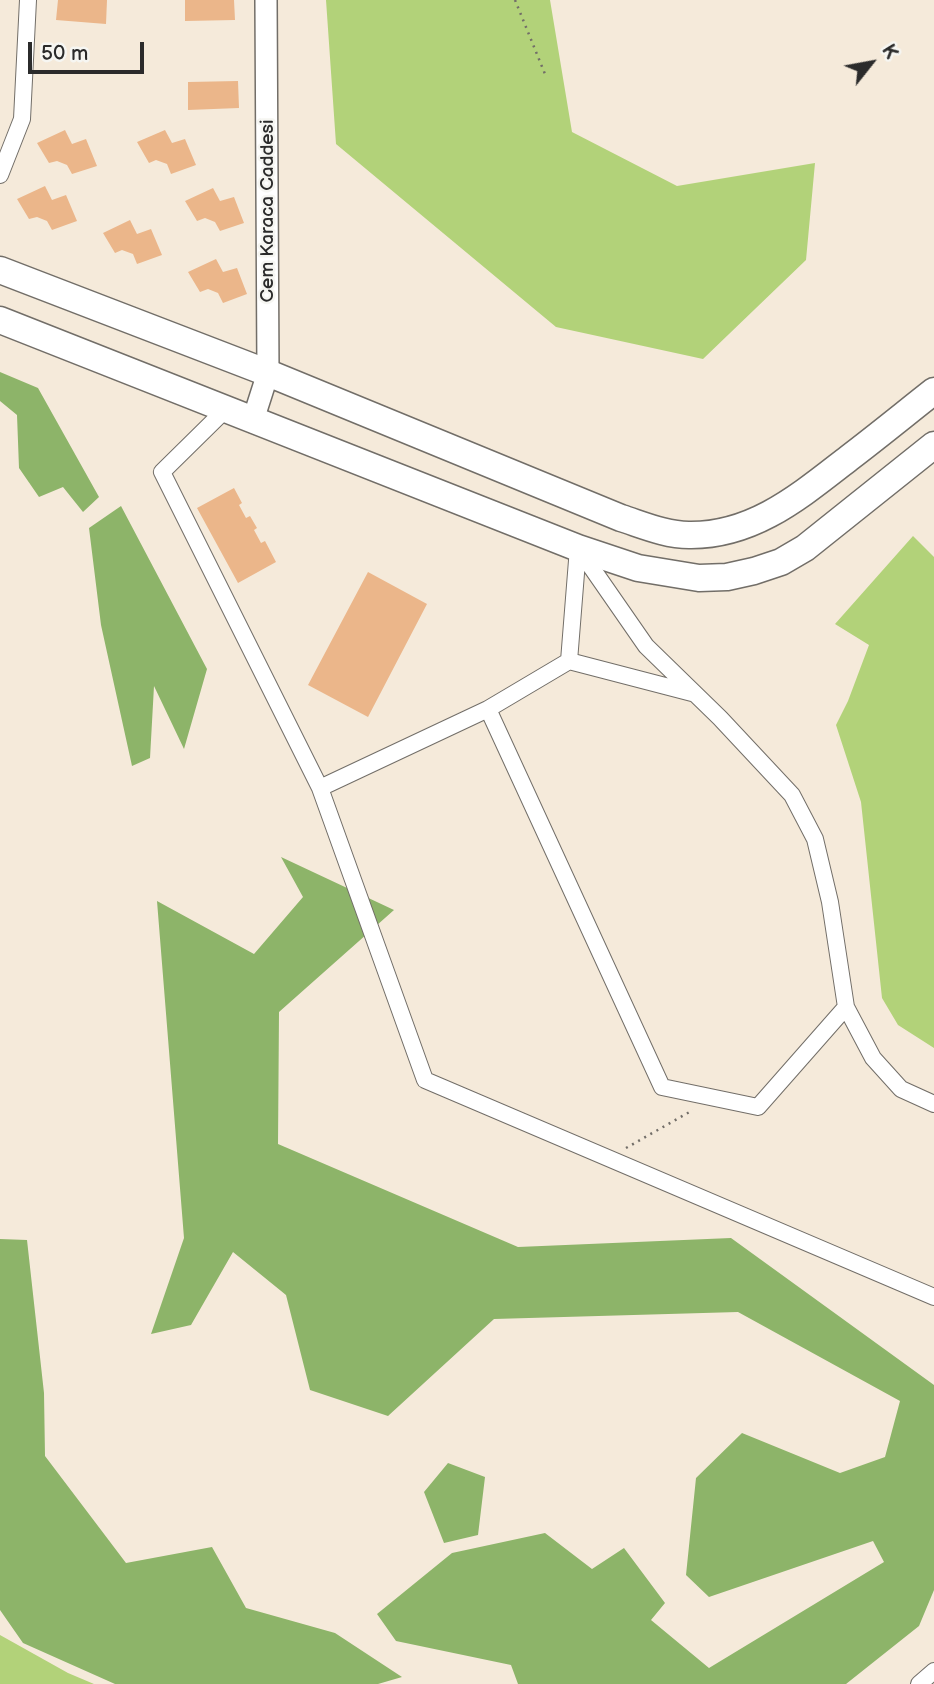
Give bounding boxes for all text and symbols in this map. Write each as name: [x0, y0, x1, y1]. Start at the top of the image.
scale bar: [32, 28, 147, 72]
north arrow: [836, 28, 906, 98]
text: K: [876, 40, 903, 63]
text: 50 m: [41, 41, 88, 66]
street label: Cem Karaca Caddesi: [257, 120, 279, 302]

